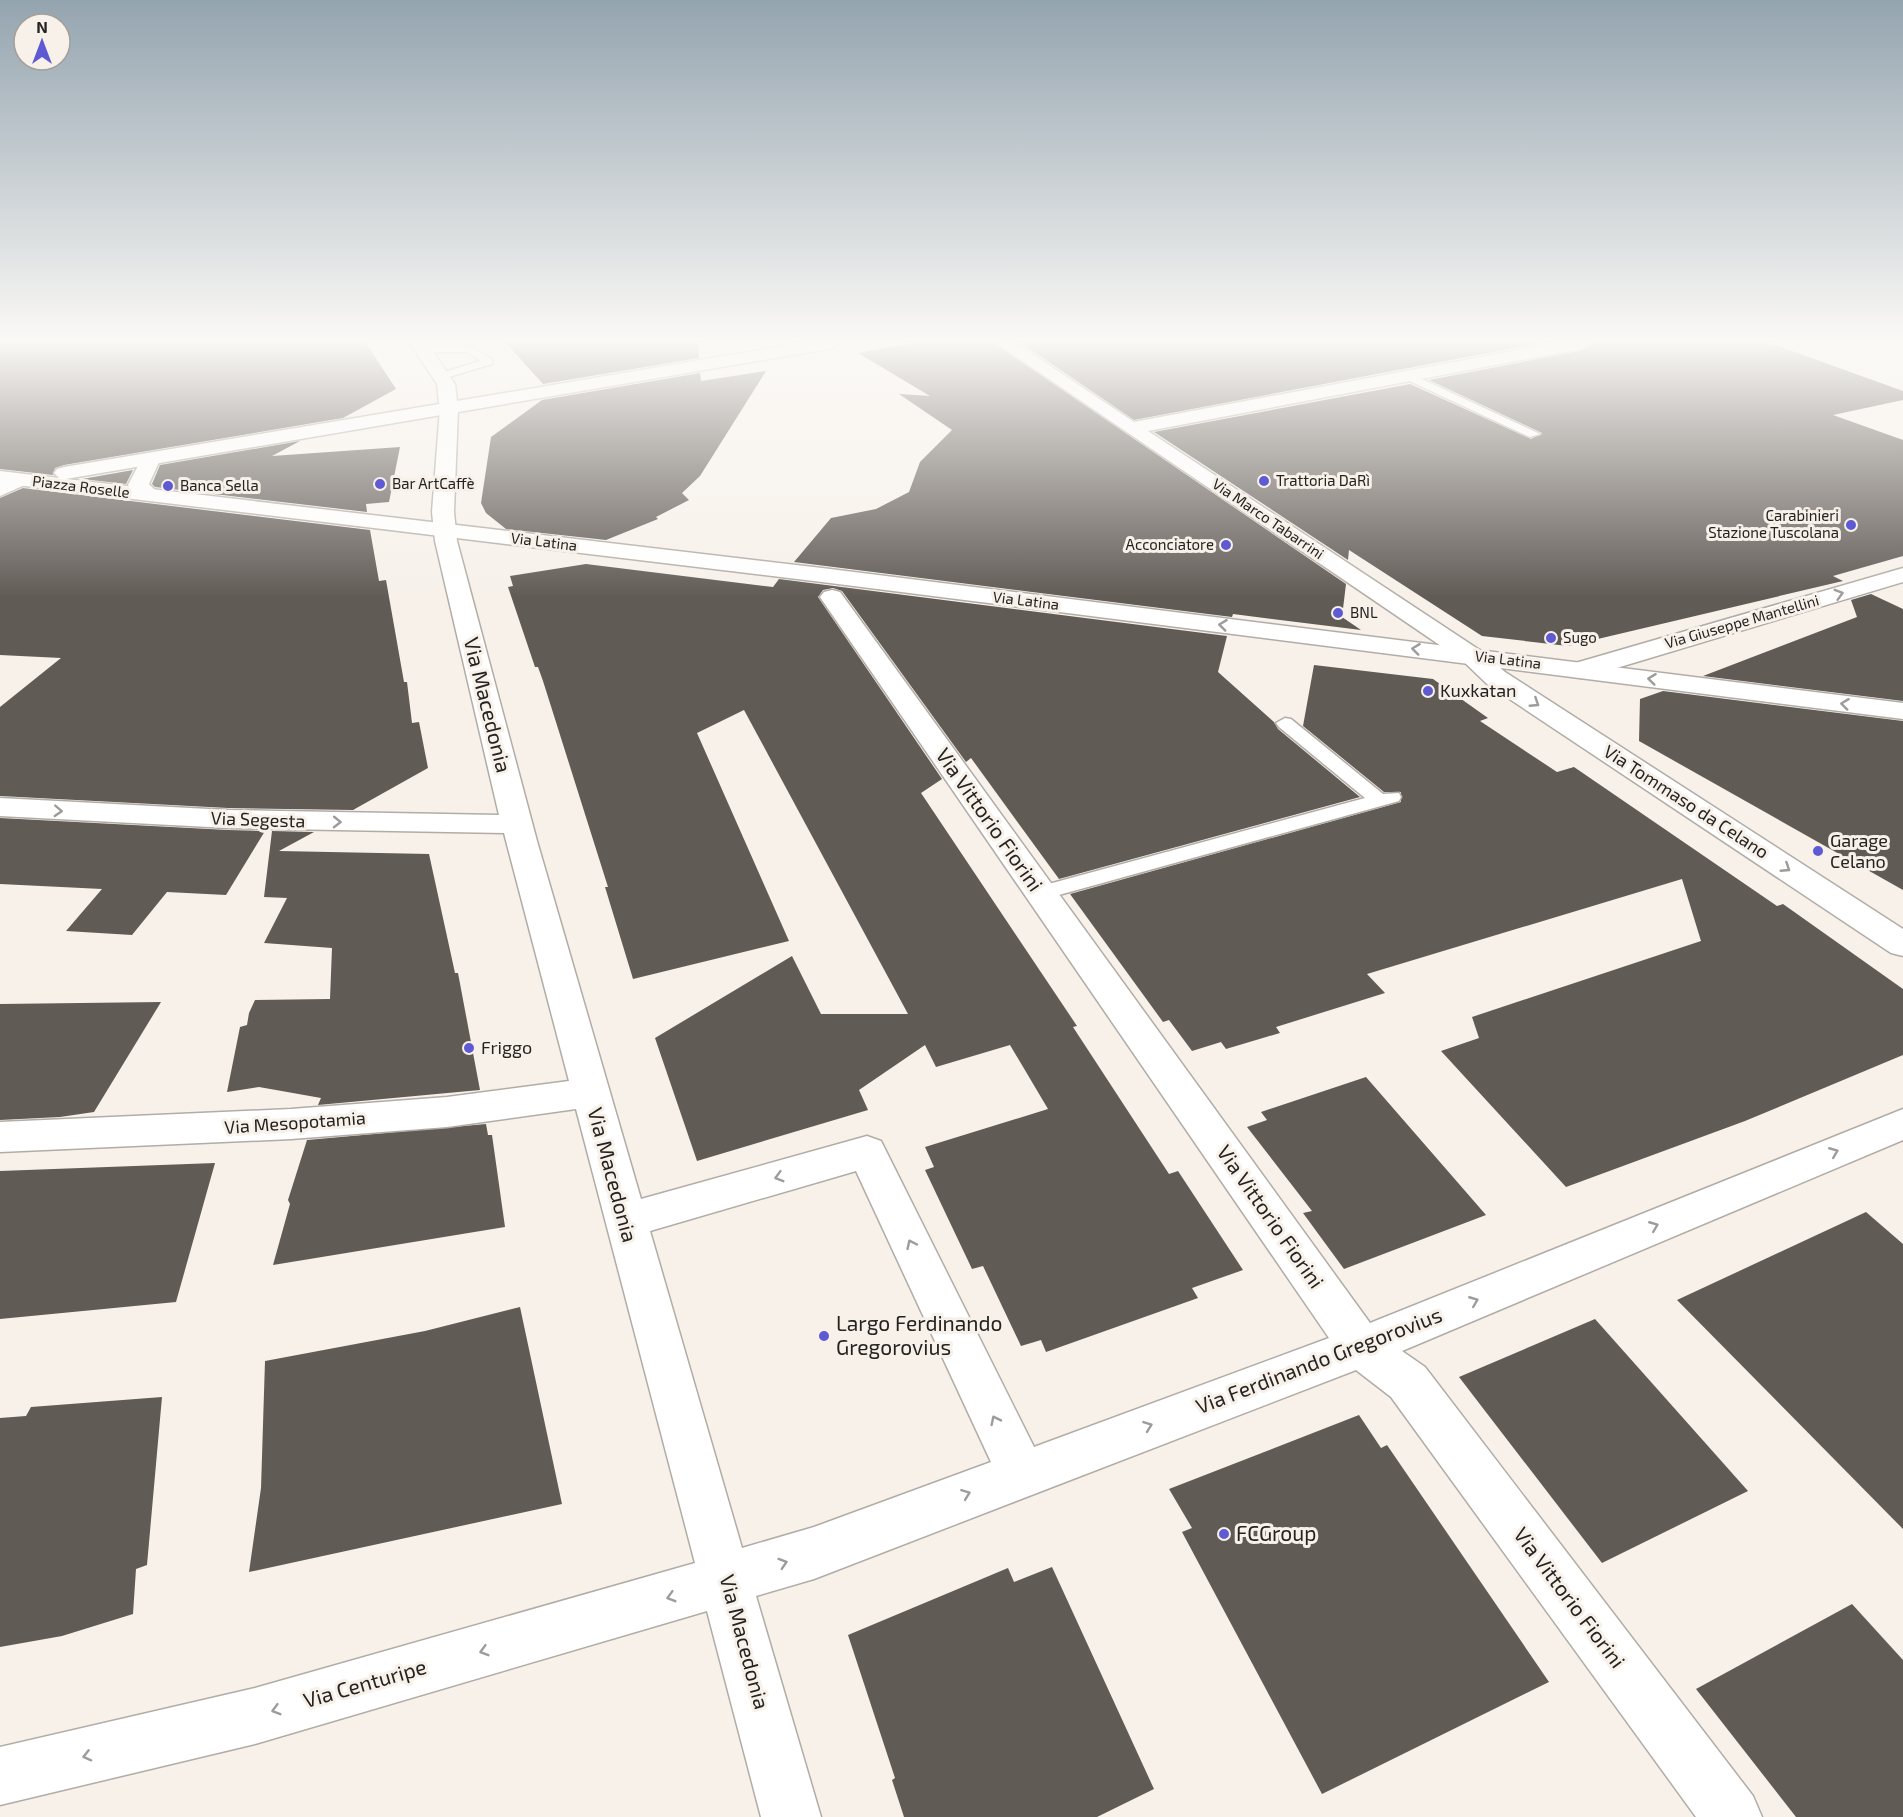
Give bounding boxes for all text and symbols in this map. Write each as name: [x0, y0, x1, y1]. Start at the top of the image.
north arrow: [12, 12, 72, 72]
text: N: [36, 17, 48, 36]
street label: Piazza Roselle: [31, 471, 131, 501]
place label: Trattoria DaRì: [1276, 471, 1370, 489]
place label: Bar ArtCaffè: [392, 474, 475, 492]
street label: Via Marco Tabarrini: [1209, 474, 1328, 562]
marker: Trattoria DaRì: [1257, 474, 1271, 488]
place label: Banca Sella: [180, 476, 259, 494]
marker: Bar ArtCaffè: [373, 477, 387, 491]
marker: Banca Sella: [161, 479, 175, 493]
place label: Carabinieri Stazione Tuscolana: [1708, 506, 1839, 541]
marker: Carabinieri Stazione Tuscolana: [1844, 518, 1858, 532]
street label: Via Latina: [510, 528, 578, 554]
place label: Acconciatore: [1126, 535, 1214, 553]
marker: Acconciatore: [1219, 538, 1233, 552]
street label: Via Latina: [992, 587, 1060, 613]
one-way arrow: [1833, 589, 1844, 601]
street label: Via Giuseppe Mantellini: [1663, 590, 1821, 652]
place label: BNL: [1350, 603, 1378, 621]
marker: BNL: [1331, 606, 1345, 620]
one-way arrow: [1218, 619, 1227, 632]
place label: Sugo: [1563, 628, 1597, 646]
marker: Sugo: [1544, 631, 1558, 645]
street label: Via Macedonia: [460, 634, 517, 775]
one-way arrow: [1412, 643, 1421, 656]
street label: Via Latina: [1474, 646, 1542, 672]
one-way arrow: [1647, 673, 1656, 686]
place label: Kuxkatan: [1440, 679, 1517, 701]
marker: Kuxkatan: [1421, 684, 1435, 698]
one-way arrow: [1529, 696, 1539, 708]
one-way arrow: [1840, 698, 1850, 710]
street label: Via Tommaso da Celano: [1600, 740, 1773, 863]
street label: Via Vittorio Fiorini: [931, 743, 1049, 896]
one-way arrow: [54, 805, 63, 818]
street label: Via Segesta: [210, 806, 306, 832]
one-way arrow: [333, 816, 342, 828]
place label: Garage Celano: [1830, 829, 1888, 872]
marker: Garage Celano: [1811, 844, 1825, 858]
one-way arrow: [1779, 861, 1790, 872]
place label: Friggo: [481, 1036, 532, 1058]
marker: Friggo: [462, 1041, 476, 1055]
street label: Via Macedonia: [583, 1105, 643, 1245]
street label: Via Mesopotamia: [224, 1106, 366, 1138]
street label: Via Vittorio Fiorini: [1212, 1140, 1330, 1293]
one-way arrow: [1828, 1147, 1839, 1159]
one-way arrow: [774, 1170, 784, 1182]
one-way arrow: [1648, 1221, 1659, 1233]
one-way arrow: [907, 1240, 919, 1251]
one-way arrow: [1467, 1296, 1478, 1308]
street label: Via Ferdinando Gregorovius: [1192, 1301, 1445, 1418]
place label: Largo Ferdinando Gregorovius: [836, 1310, 1003, 1359]
marker: Largo Ferdinando Gregorovius: [817, 1329, 831, 1343]
one-way arrow: [991, 1416, 1003, 1427]
one-way arrow: [1143, 1420, 1153, 1433]
one-way arrow: [960, 1489, 971, 1501]
place label: FCGroup: [1236, 1520, 1316, 1545]
street label: Via Vittorio Fiorini: [1509, 1522, 1631, 1672]
marker: FCGroup: [1217, 1527, 1231, 1541]
one-way arrow: [777, 1557, 788, 1570]
street label: Via Macedonia: [715, 1572, 775, 1712]
one-way arrow: [667, 1590, 677, 1602]
one-way arrow: [479, 1644, 490, 1656]
street label: Via Centuripe: [300, 1653, 429, 1712]
one-way arrow: [271, 1703, 282, 1715]
one-way arrow: [82, 1749, 92, 1762]

